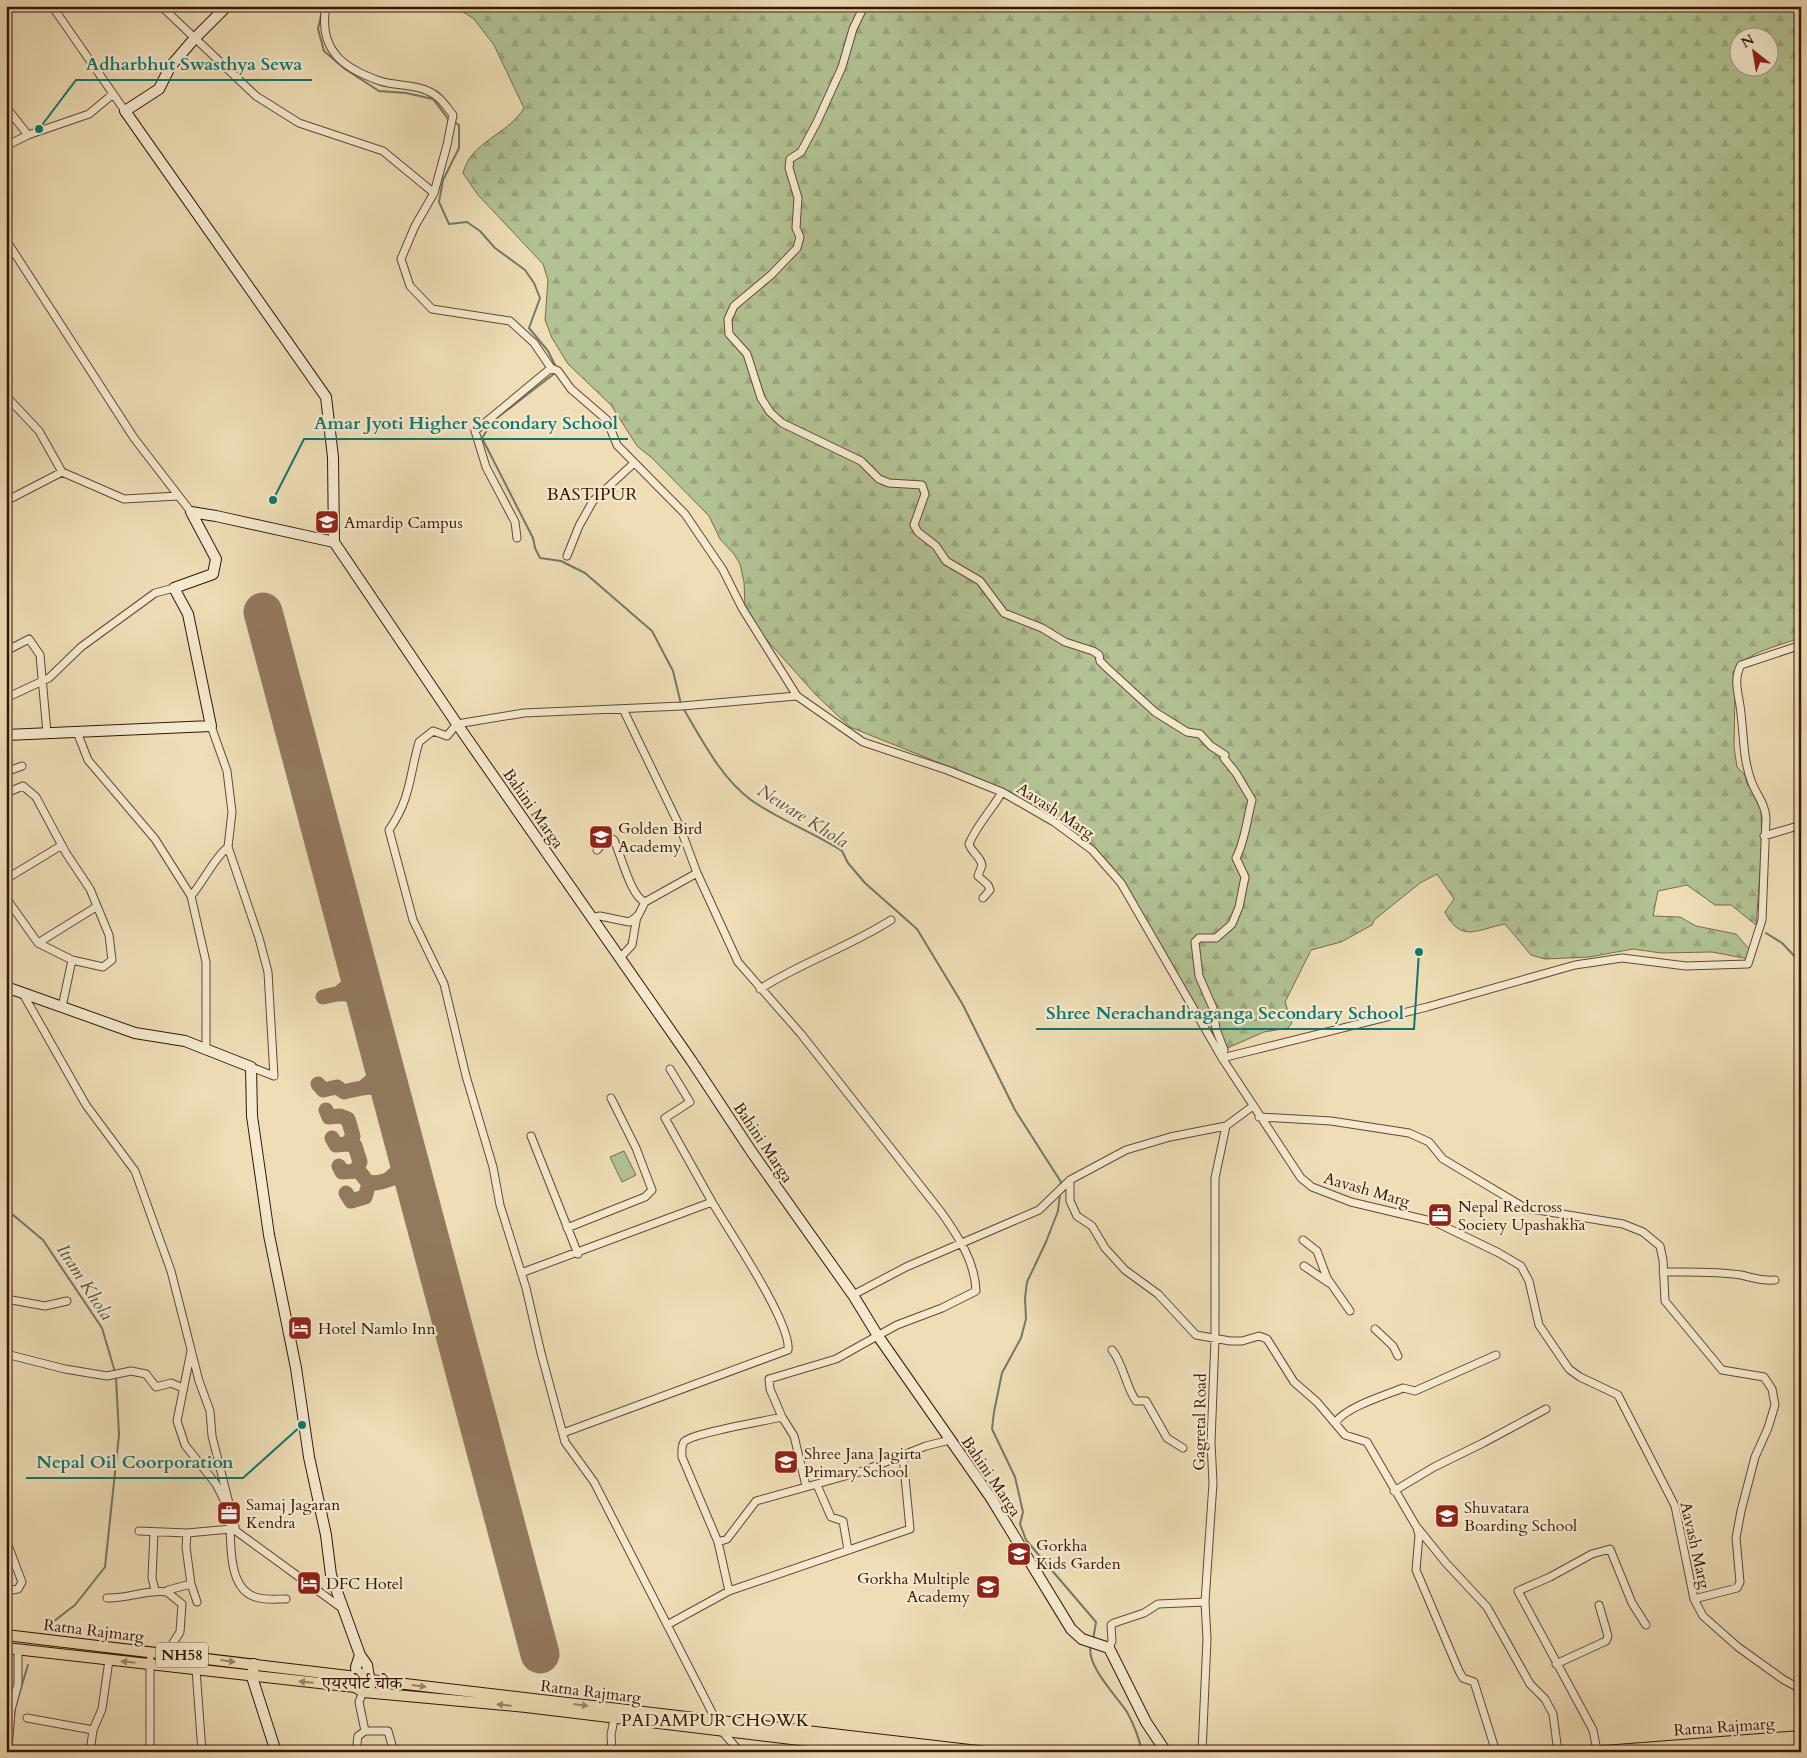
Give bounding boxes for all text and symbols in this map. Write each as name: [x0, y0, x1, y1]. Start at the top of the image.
north arrow: [1730, 28, 1780, 78]
text: N: [1737, 30, 1758, 53]
callout: Adharbhut Swasthya Sewa: [76, 47, 312, 80]
text: Adharbhut Swasthya Sewa: [86, 52, 302, 77]
callout: Amar Jyoti Higher Secondary School: [304, 406, 628, 439]
text: Amar Jyoti Higher Secondary School: [314, 411, 618, 436]
district label: BASTIPUR: [546, 482, 638, 507]
school or university icon: Amardip Campus: [314, 509, 340, 535]
place label: Amardip Campus: [344, 512, 463, 534]
street label: Bahini Marga: [498, 764, 569, 853]
street label: Aavash Marg: [1012, 778, 1099, 844]
water label: Neware Khola: [753, 779, 853, 854]
place label: Golden Bird Academy: [618, 818, 703, 858]
school or university icon: Golden Bird Academy: [588, 824, 614, 850]
callout: Shree Nerachandraganga Secondary School: [1036, 996, 1414, 1029]
text: Shree Nerachandraganga Secondary School: [1046, 1001, 1404, 1026]
street label: Bahini Marga: [728, 1098, 798, 1187]
street label: Aavash Marg: [1321, 1167, 1412, 1213]
place label: Nepal Redcross Society Upashakha: [1458, 1196, 1585, 1236]
office icon: Nepal Redcross Society Upashakha: [1427, 1202, 1453, 1228]
water label: Itram Khola: [51, 1239, 119, 1325]
hotel icon: Hotel Namlo Inn: [287, 1315, 313, 1341]
place label: Hotel Namlo Inn: [318, 1318, 435, 1340]
street label: Gagretal Road: [1188, 1373, 1212, 1471]
street label: Bahini Marga: [956, 1432, 1026, 1521]
place label: Shree Jana Jagirta Primary School: [804, 1443, 922, 1483]
callout: Nepal Oil Coorporation: [26, 1445, 243, 1478]
school or university icon: Shree Jana Jagirta Primary School: [773, 1449, 799, 1475]
text: Nepal Oil Coorporation: [36, 1450, 234, 1475]
place label: Samaj Jagaran Kendra: [246, 1494, 340, 1534]
place label: Shuvatara Boarding School: [1464, 1497, 1577, 1537]
office icon: Samaj Jagaran Kendra: [216, 1500, 242, 1526]
street label: Aavash Marg: [1674, 1500, 1716, 1591]
school or university icon: Shuvatara Boarding School: [1434, 1503, 1460, 1529]
place label: Gorkha Kids Garden: [1036, 1535, 1121, 1575]
school or university icon: Gorkha Kids Garden: [1006, 1541, 1032, 1567]
place label: Gorkha Multiple Academy: [857, 1568, 971, 1608]
hotel icon: DFC Hotel: [296, 1570, 322, 1596]
place label: DFC Hotel: [326, 1573, 403, 1595]
school or university icon: Gorkha Multiple Academy: [975, 1574, 1001, 1600]
street label: Ratna Rajmarg: [42, 1614, 145, 1648]
road number: NH58: [156, 1642, 208, 1668]
one-way arrow: [221, 1657, 237, 1665]
one-way arrow: [119, 1658, 135, 1666]
district label: एयरपोर्ट चोक: [321, 1671, 404, 1696]
street label: Ratna Rajmarg: [539, 1675, 642, 1709]
one-way arrow: [298, 1678, 314, 1686]
one-way arrow: [412, 1682, 428, 1690]
one-way arrow: [496, 1701, 512, 1709]
one-way arrow: [573, 1701, 589, 1709]
district label: PADAMPUR CHOWK: [621, 1708, 810, 1733]
street label: Ratna Rajmarg: [1673, 1712, 1775, 1741]

